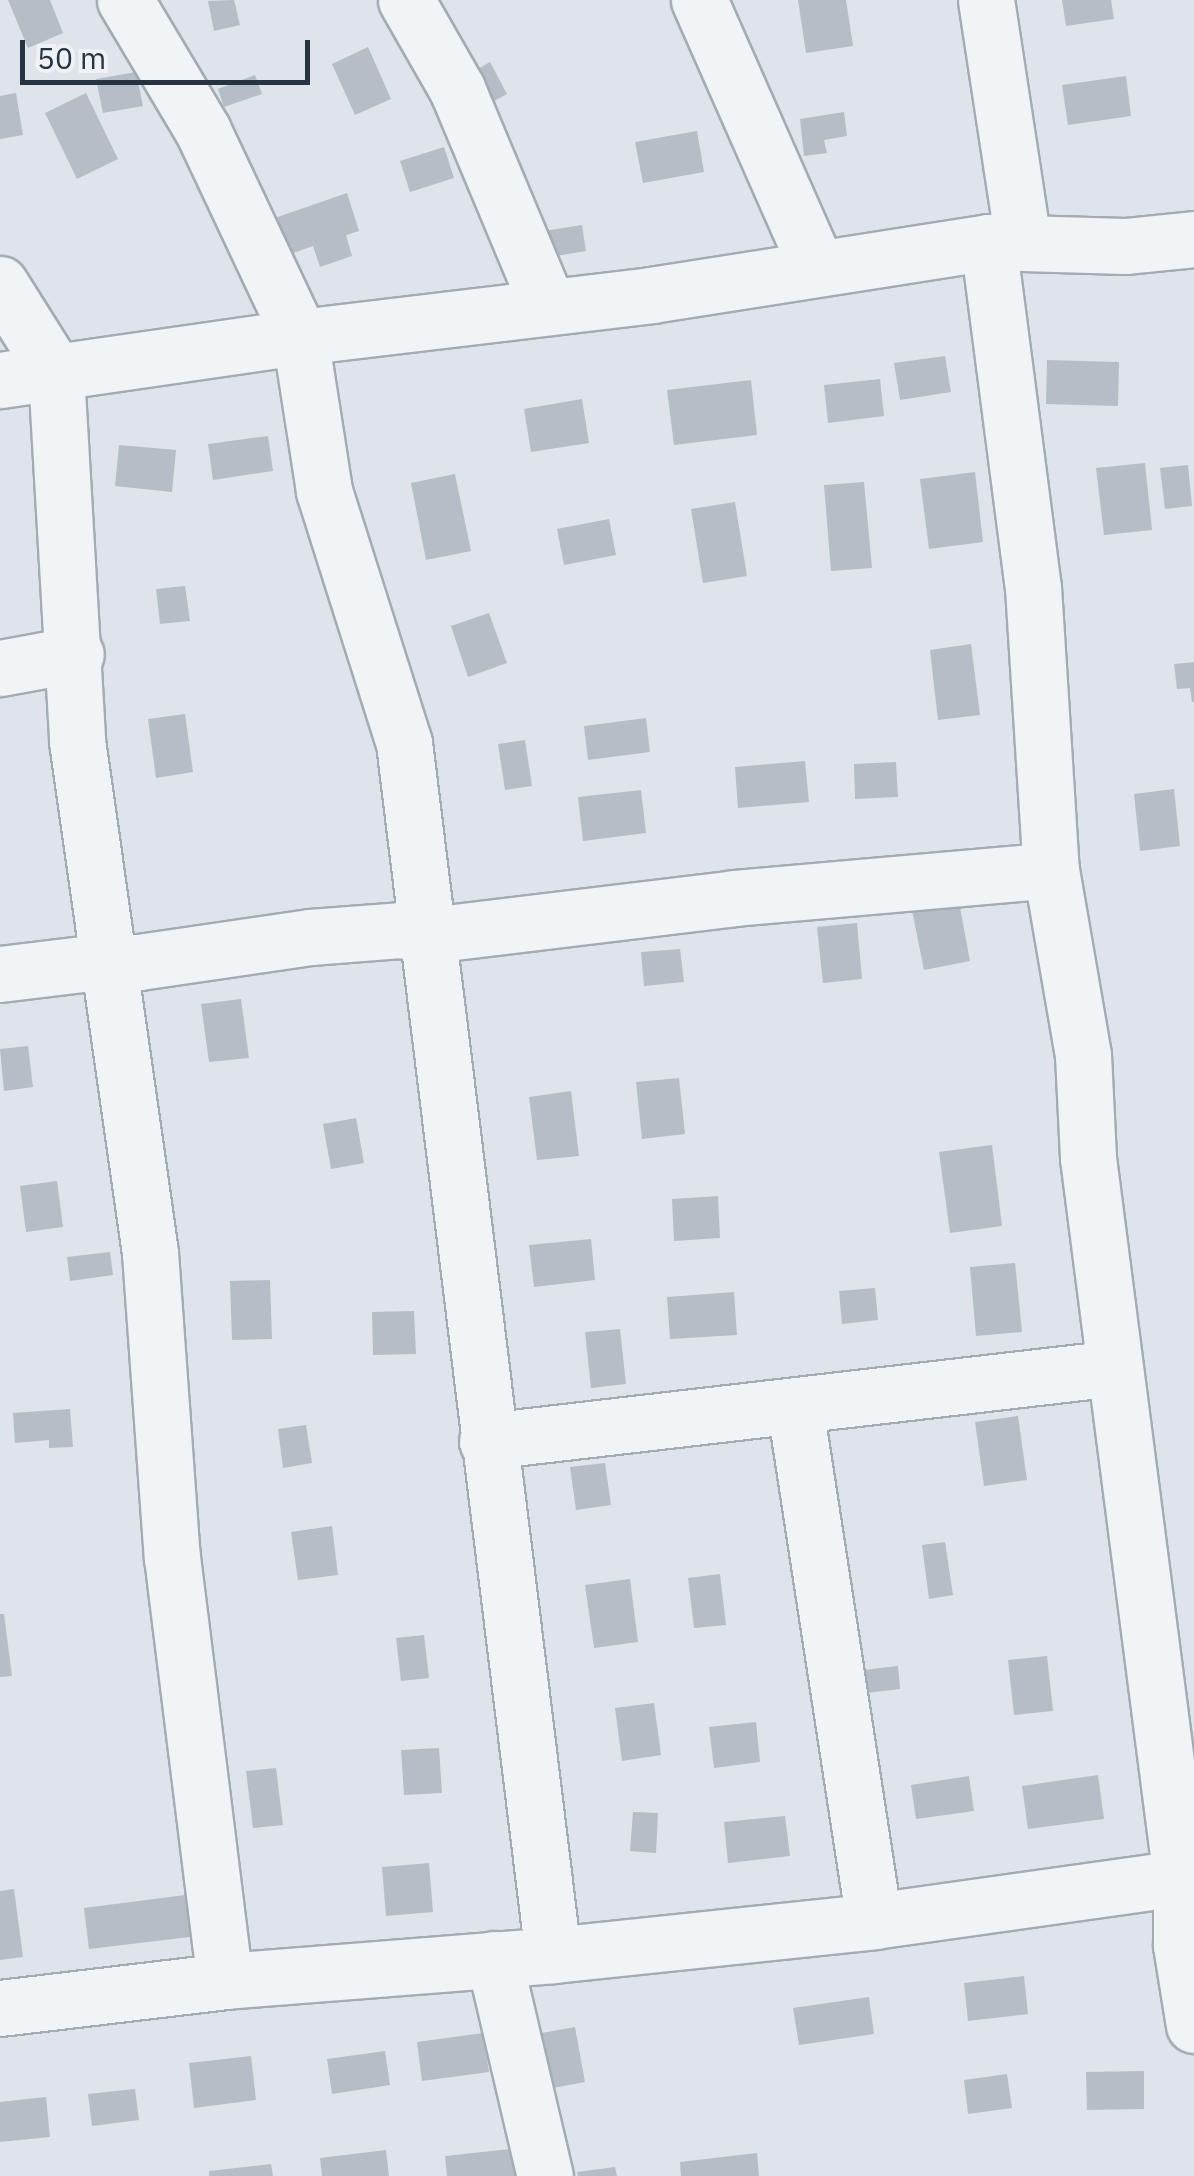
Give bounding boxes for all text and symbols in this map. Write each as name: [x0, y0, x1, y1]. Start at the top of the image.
scale bar: [25, 20, 315, 82]
text: 50 m: [37, 38, 106, 77]

